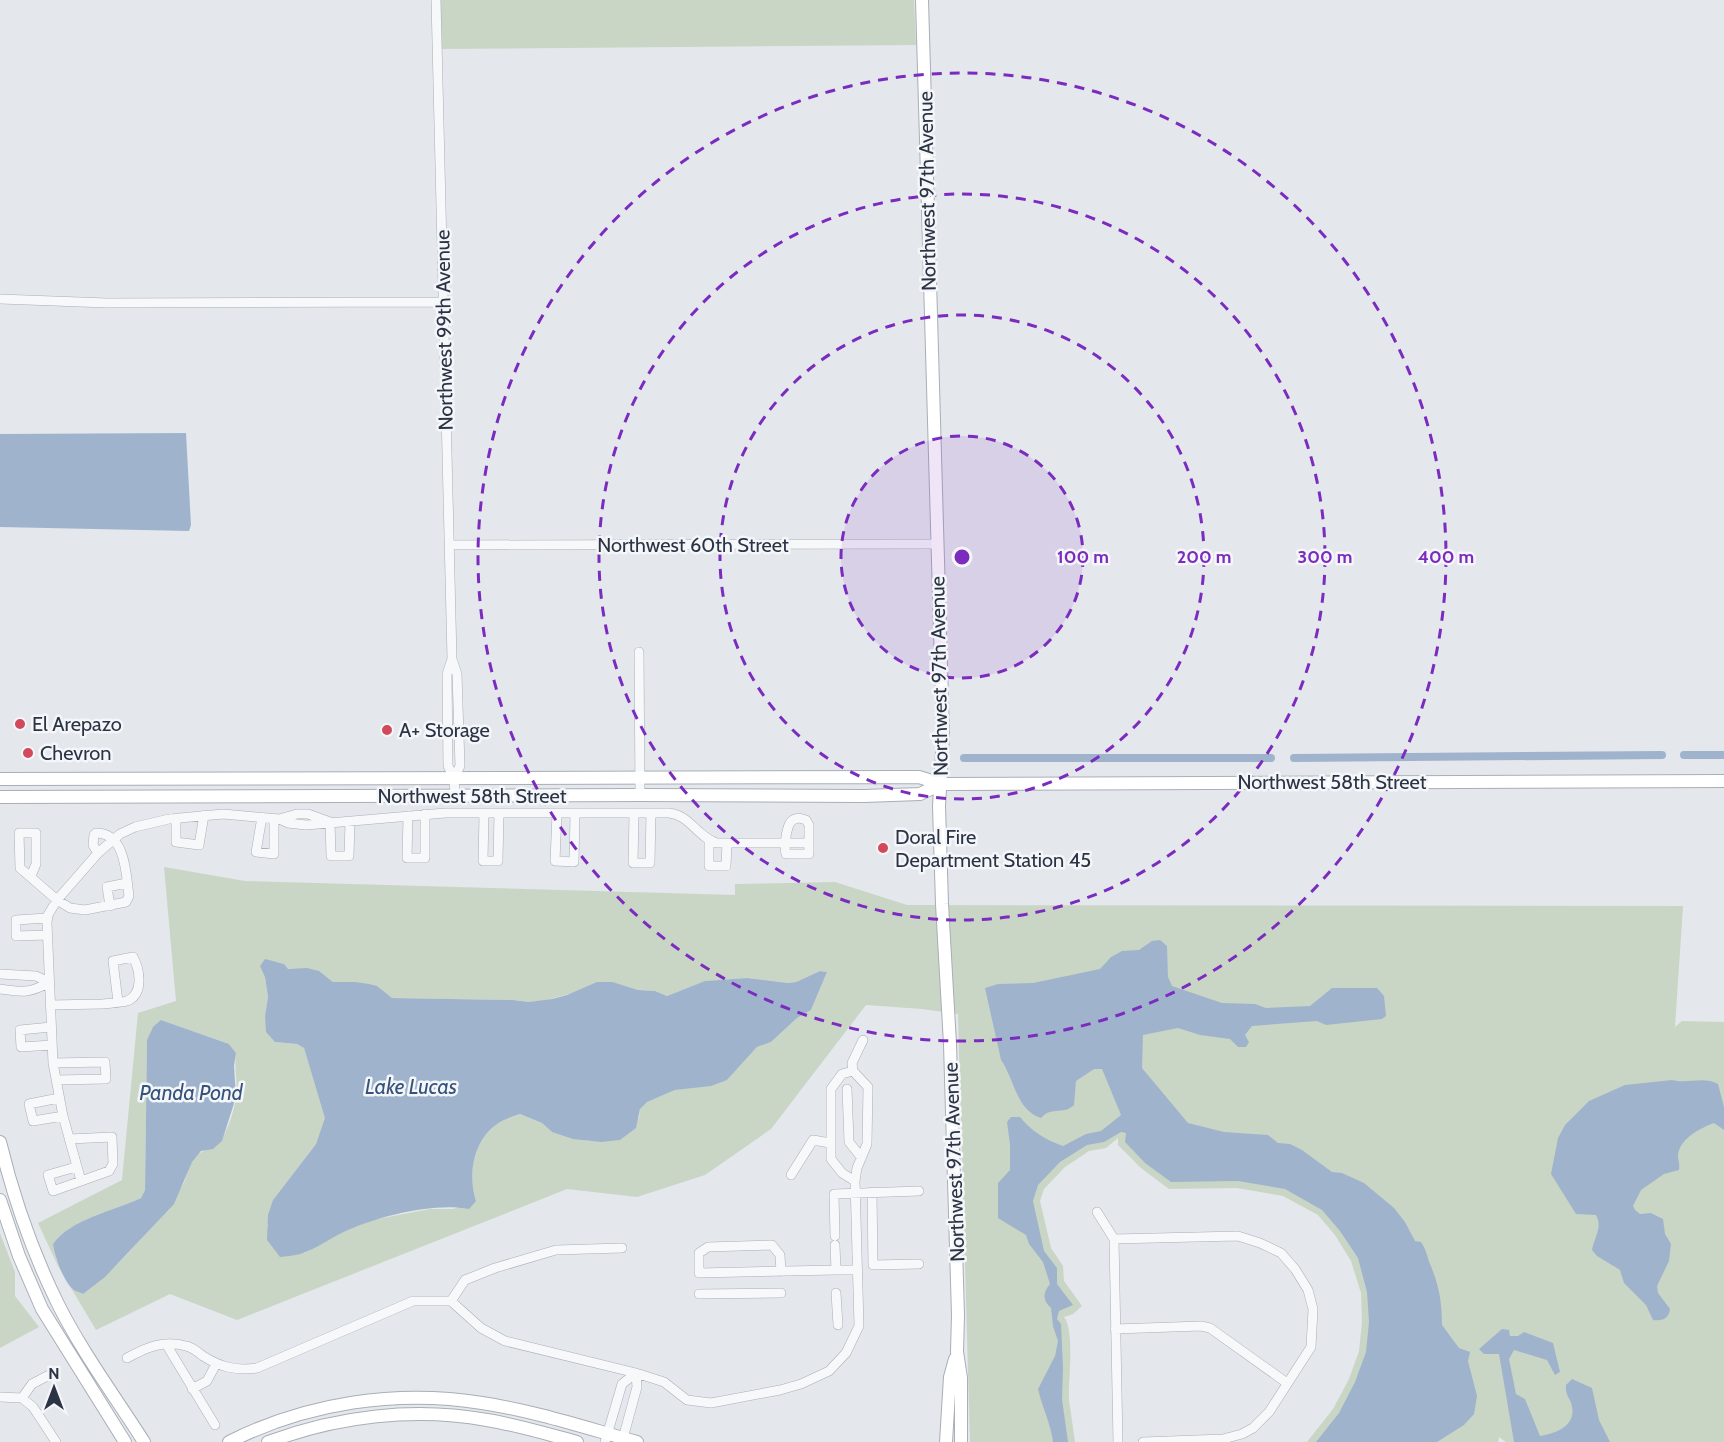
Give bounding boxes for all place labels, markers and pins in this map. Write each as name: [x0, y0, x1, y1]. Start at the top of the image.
centre of rings: [952, 547, 972, 567]
place label: El Arepazo: [32, 712, 122, 736]
marker: El Arepazo: [13, 717, 27, 731]
place label: A+ Storage: [399, 718, 490, 742]
marker: A+ Storage: [380, 723, 394, 737]
place label: Chevron: [40, 741, 111, 765]
marker: Chevron: [21, 746, 35, 760]
place label: Doral Fire Department Station 45: [895, 825, 1091, 872]
marker: Doral Fire Department Station 45: [876, 841, 890, 855]

